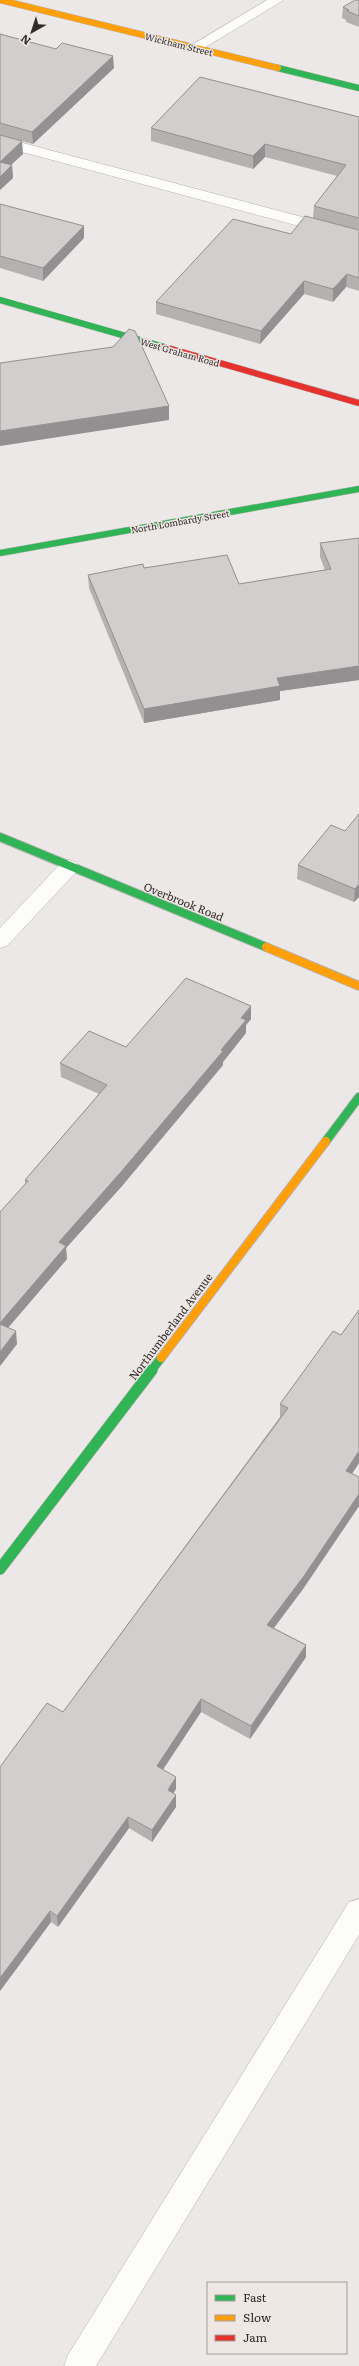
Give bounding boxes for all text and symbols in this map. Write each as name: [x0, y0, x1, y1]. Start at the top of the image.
north arrow: [12, 12, 52, 52]
street label: Wickham Street: [144, 29, 215, 59]
text: N: [16, 31, 34, 50]
street label: West Graham Road: [139, 334, 222, 370]
street label: North Lombardy Street: [130, 505, 231, 537]
street label: Overbrook Road: [142, 878, 227, 924]
street label: Northumberland Avenue: [124, 1269, 216, 1383]
legend: [207, 2282, 347, 2354]
text: Fast: [243, 2288, 267, 2306]
text: Slow: [243, 2308, 272, 2326]
text: Jam: [243, 2328, 268, 2346]

